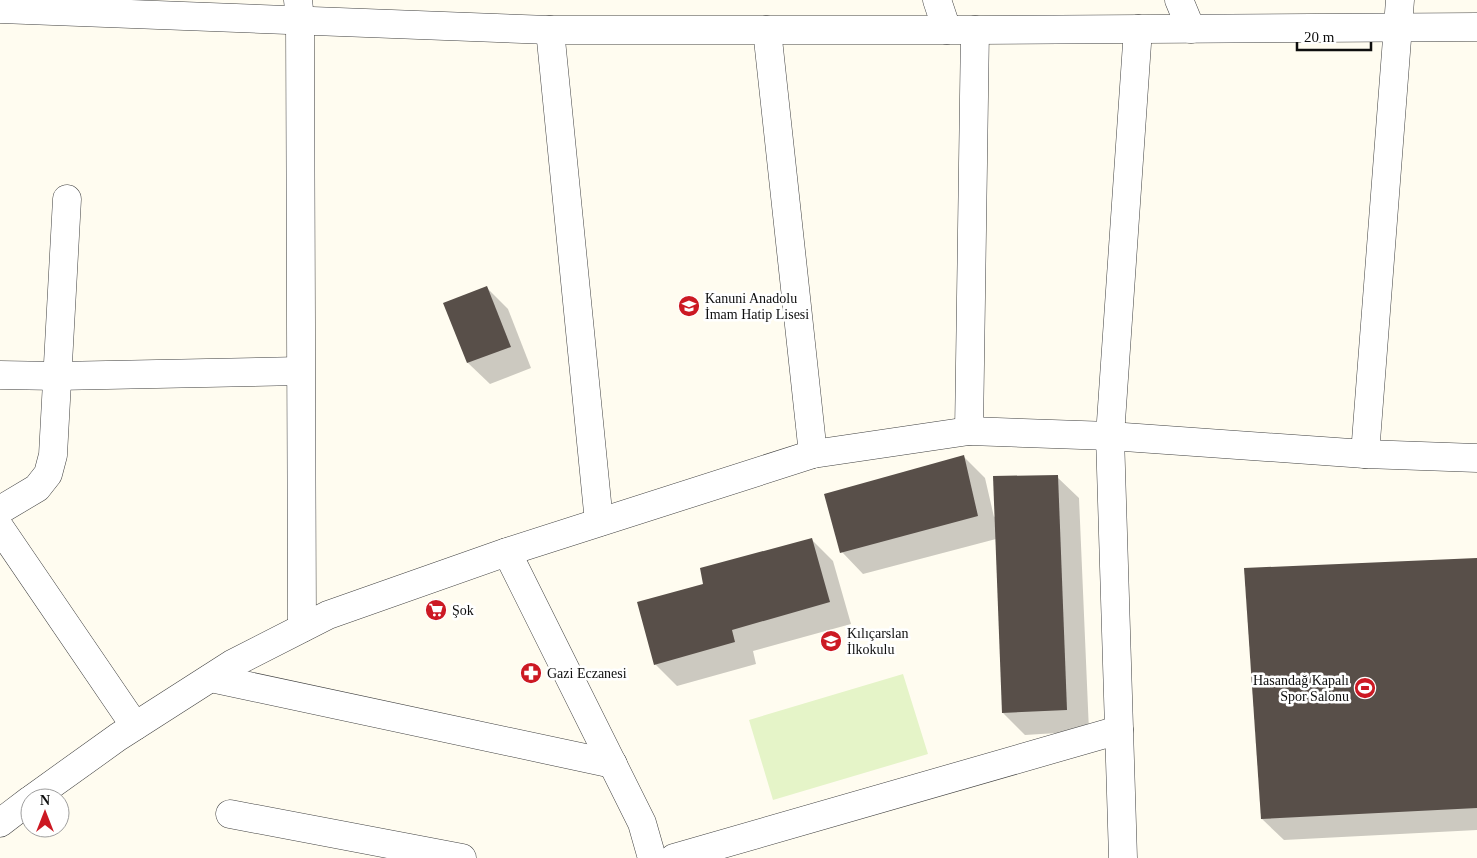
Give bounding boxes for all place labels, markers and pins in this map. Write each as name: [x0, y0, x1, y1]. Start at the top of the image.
place label: Kanuni Anadolu İmam Hatip Lisesi: [705, 291, 809, 322]
school or university icon: Kanuni Anadolu İmam Hatip Lisesi: [677, 294, 701, 318]
supermarket icon: Şok: [424, 598, 448, 622]
place label: Şok: [452, 603, 474, 618]
place label: Kılıçarslan İlkokulu: [847, 626, 908, 657]
school or university icon: Kılıçarslan İlkokulu: [819, 629, 843, 653]
pharmacy icon: Gazi Eczanesi: [519, 661, 543, 685]
place label: Gazi Eczanesi: [547, 666, 627, 681]
place label: Hasandağ Kapalı Spor Salonu: [1253, 673, 1349, 704]
sports icon: Hasandağ Kapalı Spor Salonu: [1353, 676, 1377, 700]

